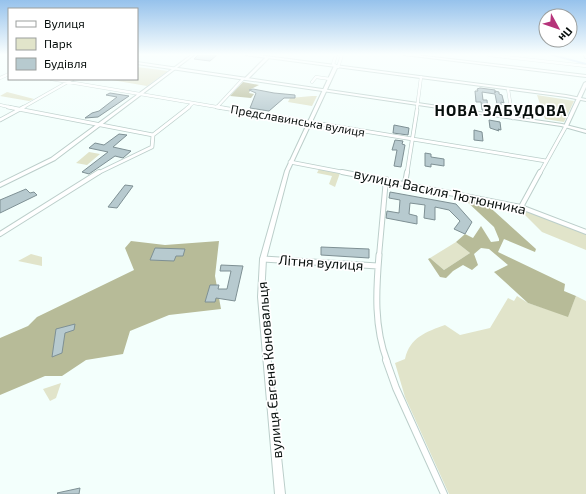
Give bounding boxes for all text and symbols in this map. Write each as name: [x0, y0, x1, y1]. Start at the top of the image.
legend: [8, 8, 138, 80]
north arrow: [538, 8, 578, 48]
text: Вулиця: [44, 16, 85, 31]
text: Пн: [556, 25, 576, 44]
text: Парк: [44, 36, 73, 50]
text: Будівля: [44, 56, 87, 71]
street label: Предславинська вулиця: [230, 101, 366, 140]
district label: НОВА ЗАБУДОВА: [435, 101, 567, 119]
street label: вулиця Василя Тютюнника: [352, 164, 528, 218]
street label: Літня вулиця: [278, 251, 364, 273]
street label: вулиця Євгена Коновальця: [253, 281, 285, 459]

